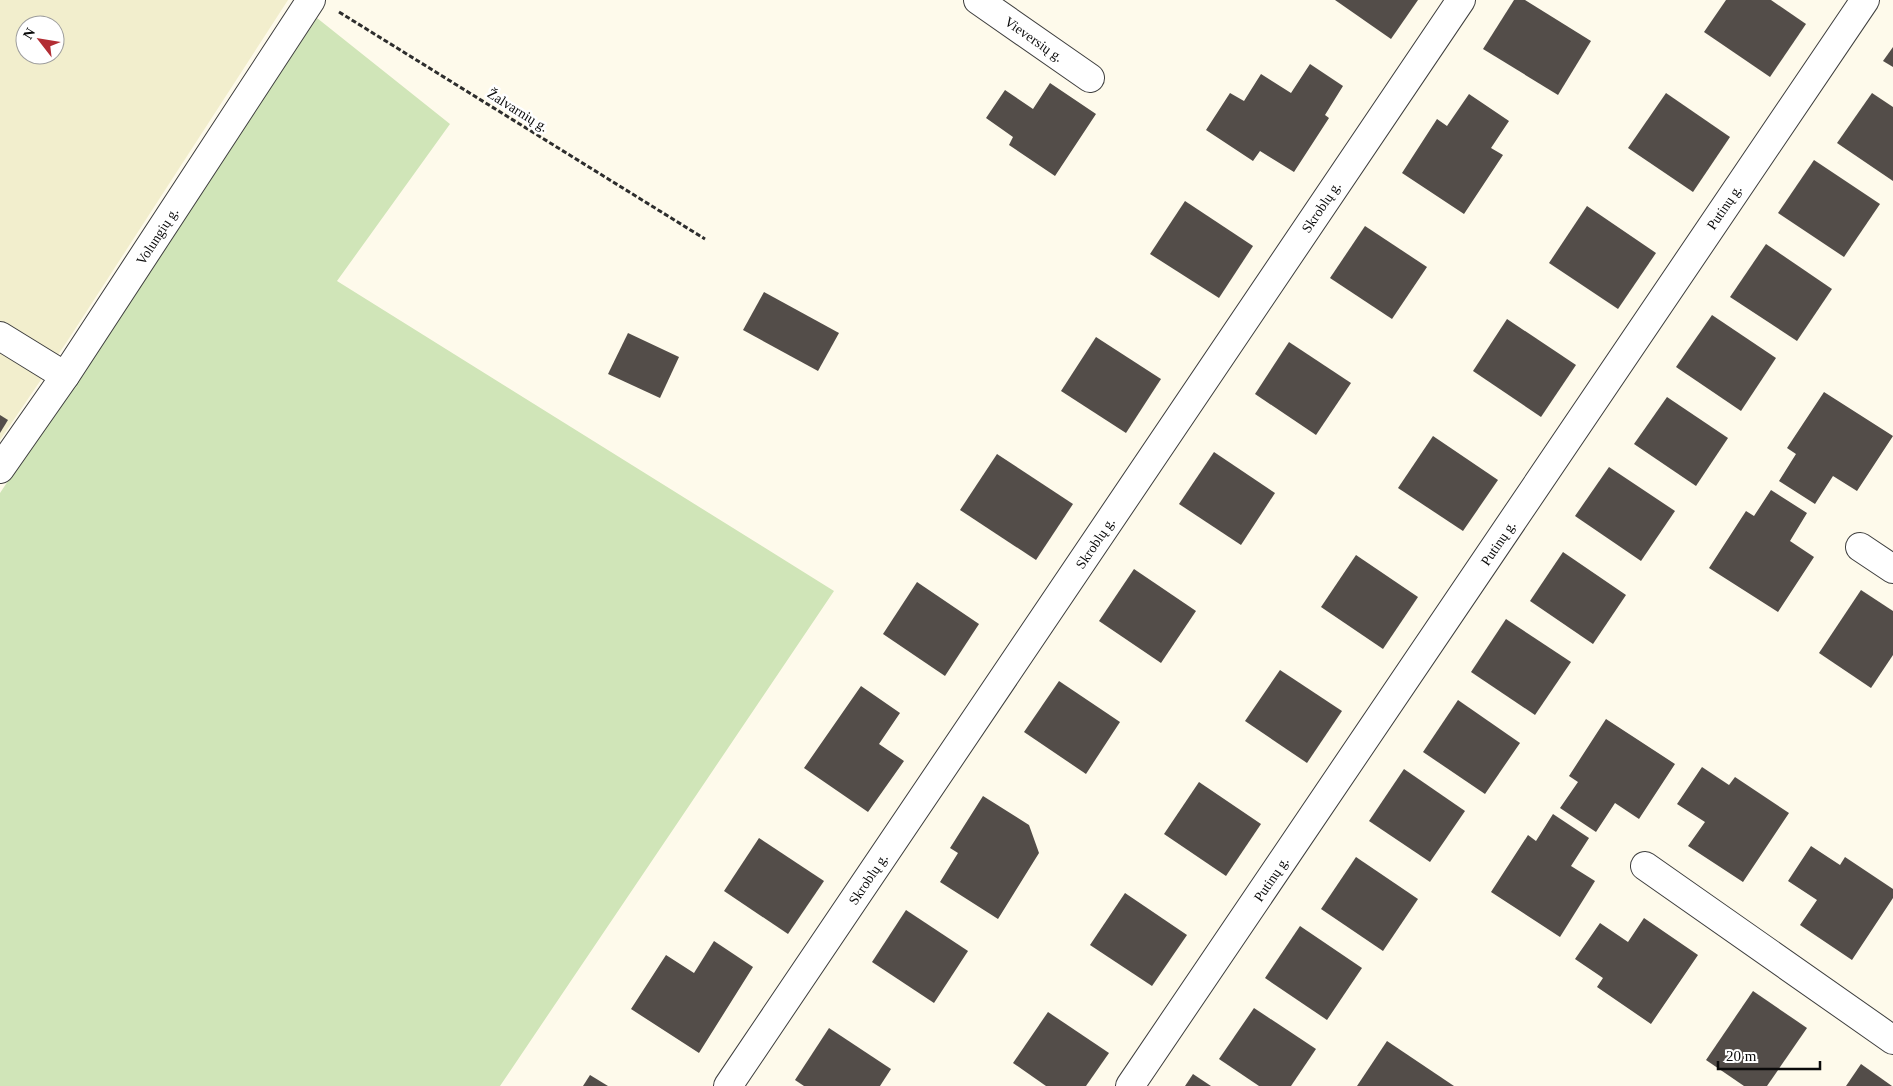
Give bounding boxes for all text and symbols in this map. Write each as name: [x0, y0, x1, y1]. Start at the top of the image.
street label: Vieversių g.: [1002, 14, 1066, 65]
north arrow: [15, 15, 65, 65]
text: N: [20, 25, 38, 42]
street label: Žalvarnių g.: [485, 85, 551, 135]
street label: Skroblų g.: [1299, 179, 1344, 236]
street label: Putinų g.: [1704, 182, 1745, 232]
street label: Volungių g.: [133, 205, 181, 268]
street label: Skroblų g.: [1073, 515, 1118, 572]
street label: Putinų g.: [1478, 518, 1519, 568]
street label: Skroblų g.: [846, 851, 891, 908]
street label: Putinų g.: [1251, 854, 1292, 904]
scale bar: [1718, 1038, 1820, 1070]
text: 20 m: [1726, 1048, 1757, 1064]

